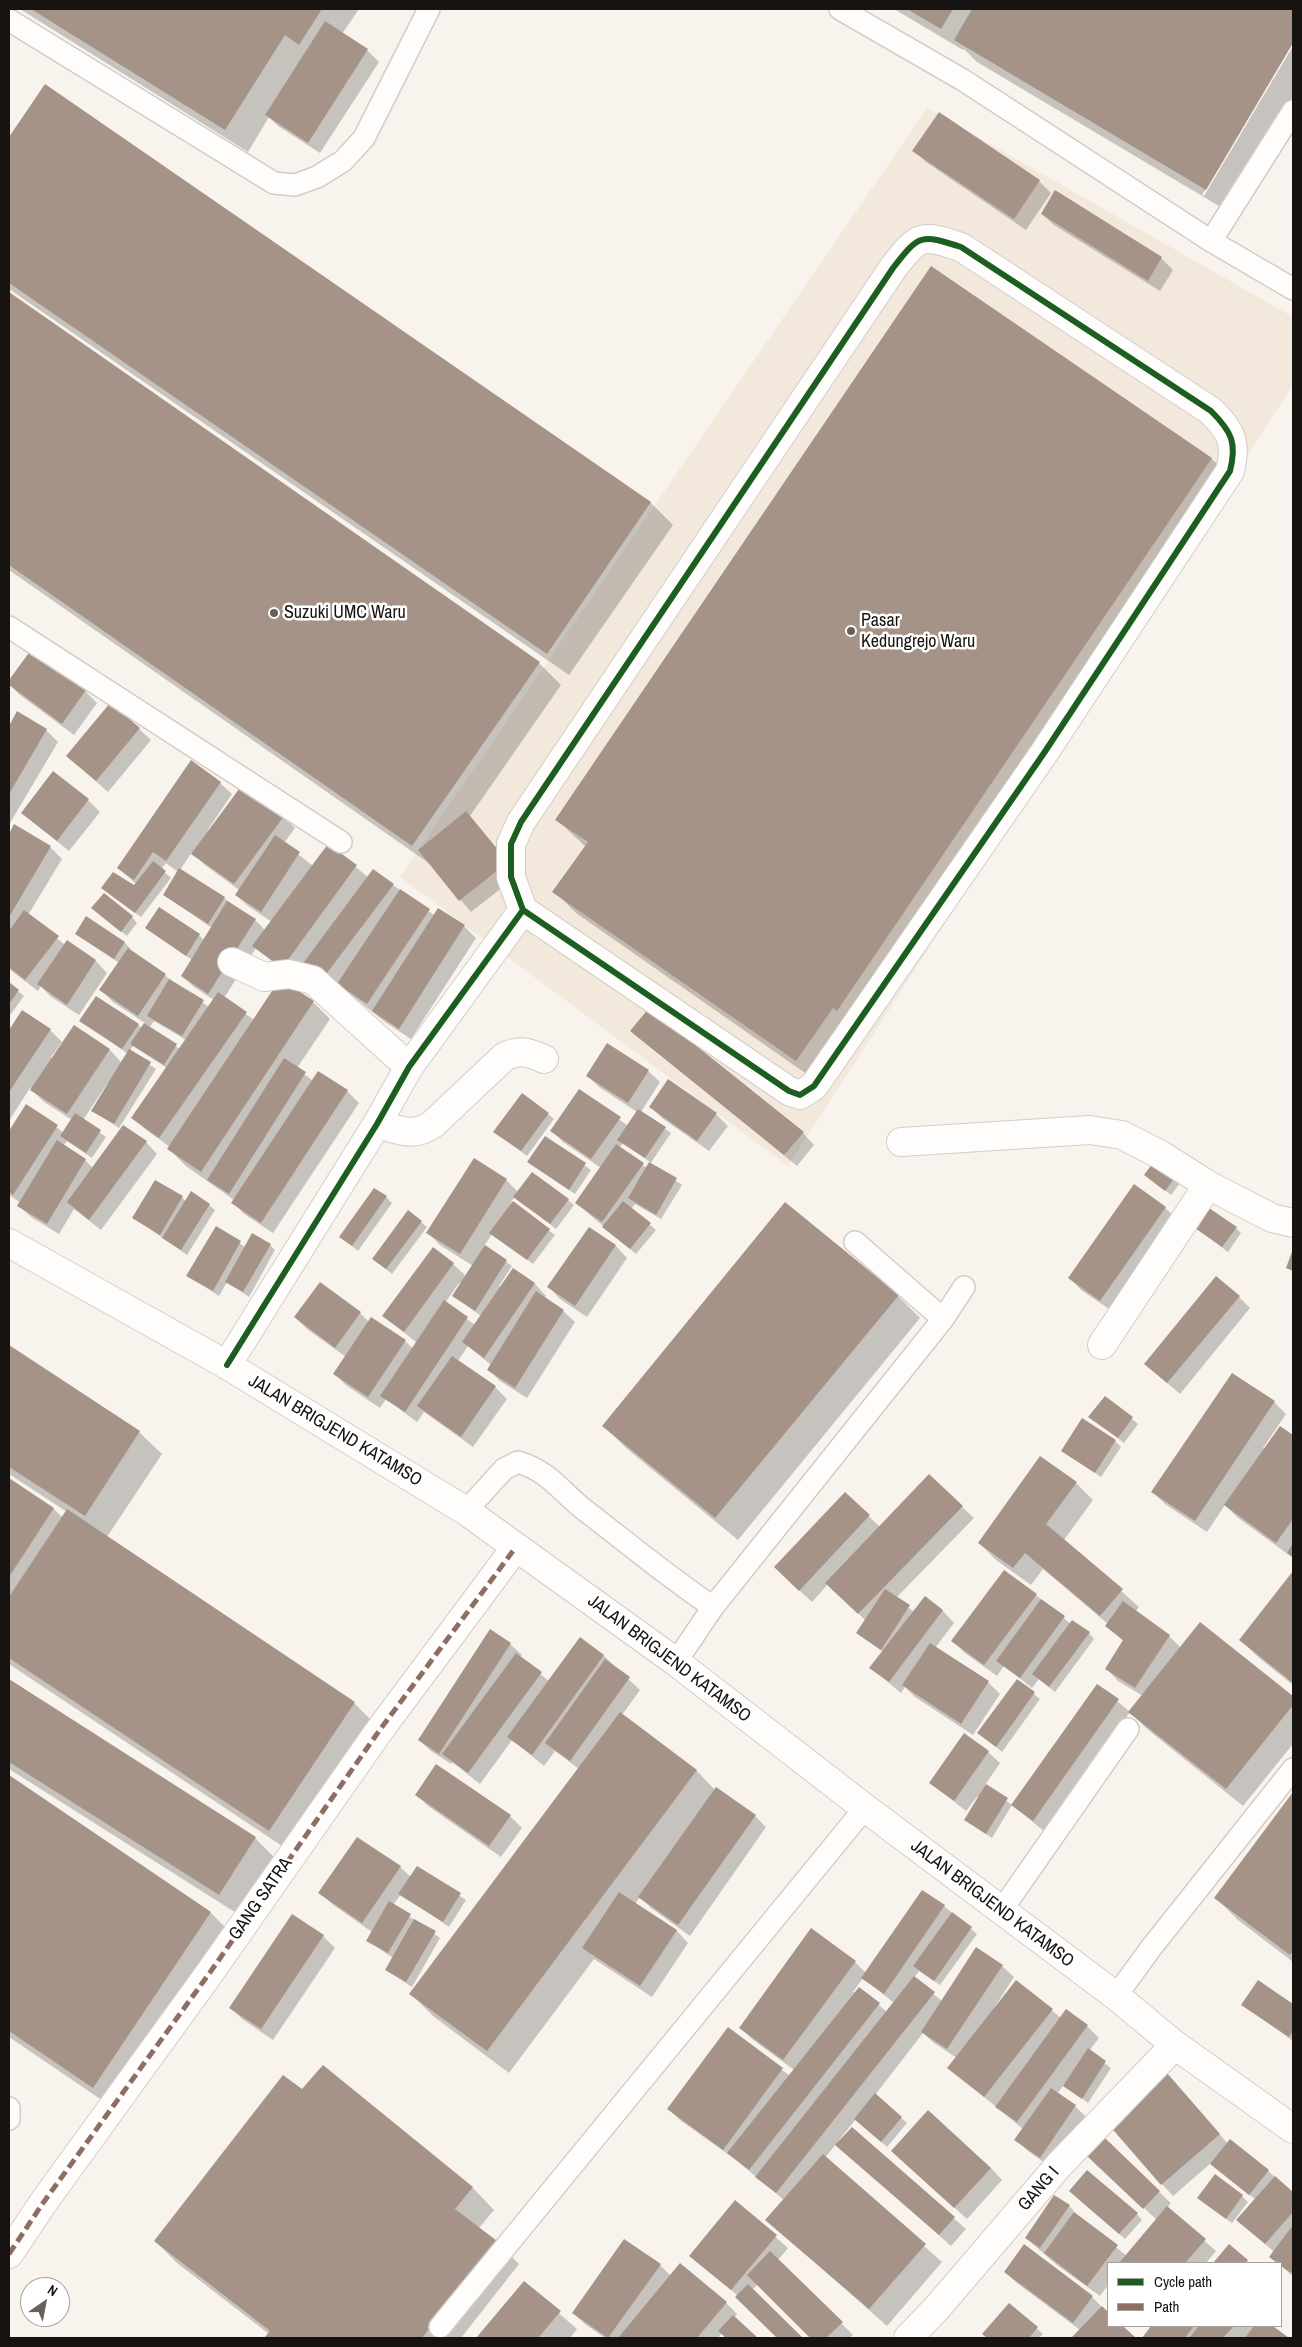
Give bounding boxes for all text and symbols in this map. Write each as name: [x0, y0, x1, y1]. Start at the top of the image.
place label: Suzuki UMC Waru: [284, 602, 406, 624]
marker: Suzuki UMC Waru: [268, 607, 280, 619]
place label: Pasar Kedungrejo Waru: [861, 610, 975, 652]
marker: Pasar Kedungrejo Waru: [845, 625, 857, 637]
street label: JALAN BRIGJEND KATAMSO: [244, 1371, 426, 1491]
street label: JALAN BRIGJEND KATAMSO: [583, 1591, 755, 1727]
street label: JALAN BRIGJEND KATAMSO: [906, 1836, 1078, 1972]
street label: GANG SATRA: [225, 1854, 297, 1944]
street label: GANG I: [1014, 2162, 1064, 2216]
legend: [1107, 2262, 1282, 2327]
text: Cycle path: [1154, 2271, 1212, 2292]
north arrow: [20, 2277, 70, 2327]
text: N: [44, 2280, 61, 2300]
text: Path: [1154, 2296, 1179, 2317]

